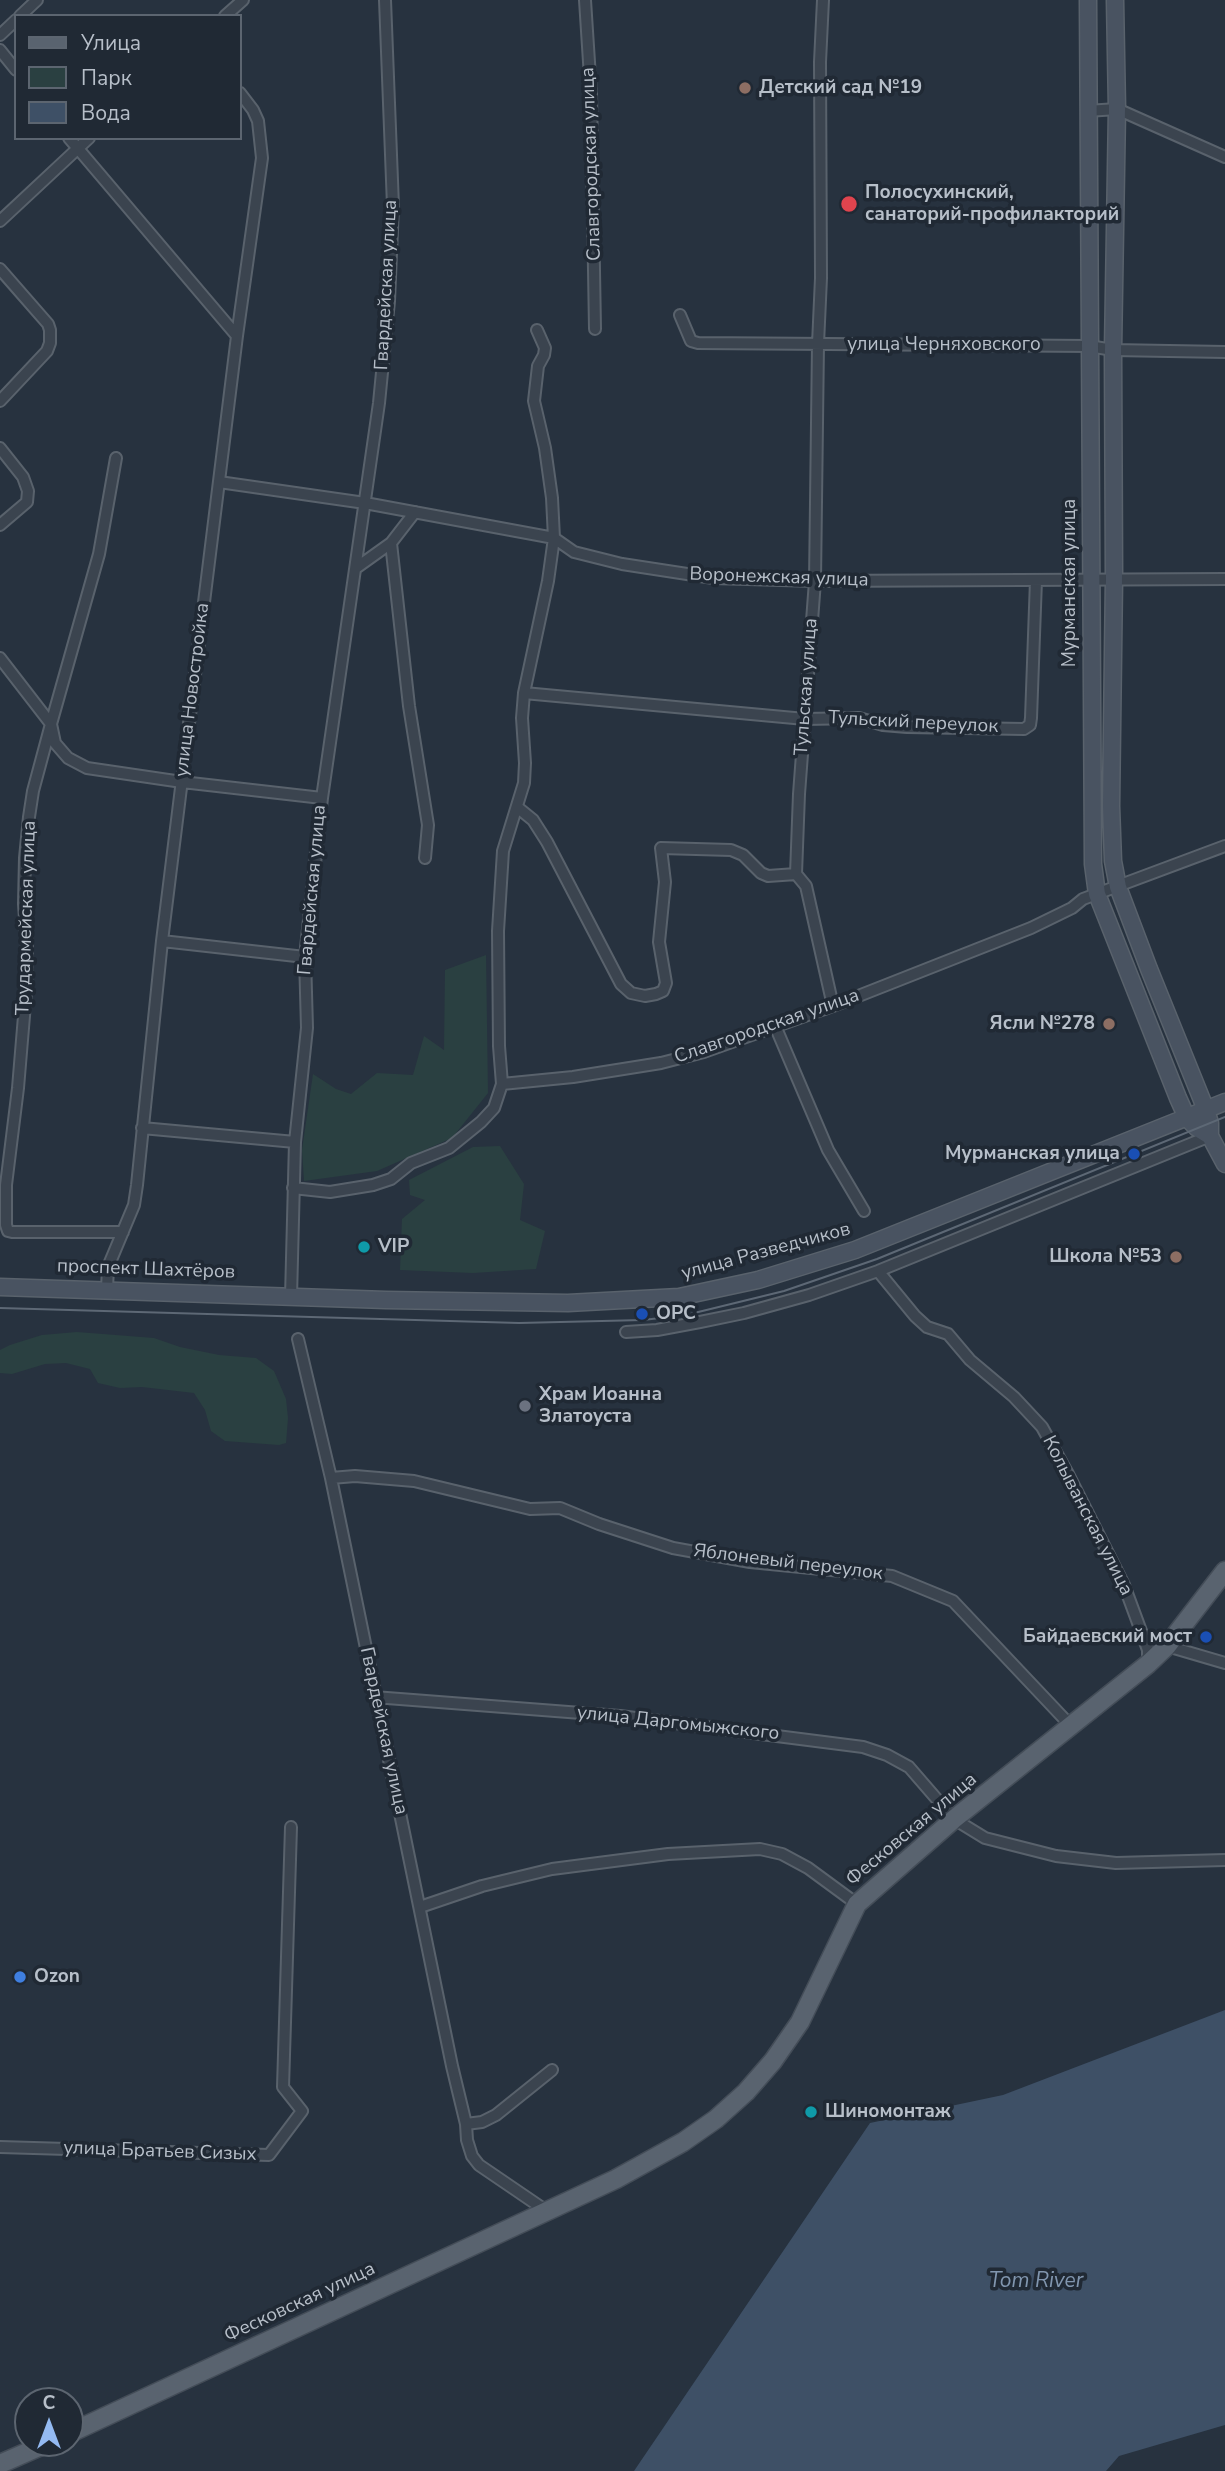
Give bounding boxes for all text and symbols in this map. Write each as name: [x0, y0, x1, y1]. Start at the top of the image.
legend: [14, 14, 242, 140]
text: Улица: [81, 29, 141, 57]
text: Парк: [81, 64, 132, 92]
street label: Славгородская улица: [577, 67, 607, 261]
place label: Детский сад №19: [759, 77, 922, 99]
marker: Детский сад №19: [737, 80, 753, 96]
text: Вода: [81, 99, 131, 127]
place label: Полосухинский, санаторий-профилакторий: [865, 182, 1119, 226]
marker: Полосухинский, санаторий-профилакторий: [839, 194, 859, 214]
street label: Гвардейская улица: [371, 199, 403, 371]
street label: улица Черняховского: [847, 334, 1041, 356]
street label: Мурманская улица: [1059, 499, 1081, 667]
street label: Воронежская улица: [689, 563, 869, 593]
street label: улица Новостройка: [171, 602, 215, 778]
street label: Тульская улица: [791, 617, 823, 757]
street label: Тульский переулок: [827, 707, 999, 739]
street label: Гвардейская улица: [294, 804, 332, 976]
street label: Трудармейская улица: [12, 820, 42, 1016]
street label: Славгородская улица: [672, 985, 862, 1069]
place label: Ясли №278: [990, 1013, 1095, 1035]
marker: Ясли №278: [1101, 1016, 1117, 1032]
place label: Мурманская улица: [945, 1143, 1120, 1165]
marker: Мурманская улица: [1126, 1146, 1142, 1162]
street label: улица Разведчиков: [679, 1218, 853, 1286]
place label: VIP: [378, 1236, 409, 1258]
marker: VIP: [356, 1239, 372, 1255]
place label: Школа №53: [1049, 1246, 1162, 1268]
marker: Школа №53: [1168, 1249, 1184, 1265]
street label: проспект Шахтёров: [56, 1255, 236, 1285]
place label: ОРС: [656, 1303, 696, 1325]
marker: ОРС: [634, 1306, 650, 1322]
place label: Храм Иоанна Златоуста: [539, 1384, 662, 1428]
marker: Храм Иоанна Златоуста: [517, 1398, 533, 1414]
street label: Колыванская улица: [1037, 1432, 1137, 1600]
street label: Яблоневый переулок: [692, 1540, 884, 1586]
place label: Байдаевский мост: [1023, 1626, 1192, 1648]
marker: Байдаевский мост: [1198, 1629, 1214, 1645]
street label: Гвардейская улица: [354, 1645, 412, 1817]
street label: улица Даргомыжского: [576, 1702, 780, 1746]
street label: Фесковская улица: [842, 1769, 982, 1891]
place label: Ozon: [34, 1966, 80, 1988]
marker: Ozon: [12, 1969, 28, 1985]
place label: Шиномонтаж: [825, 2101, 951, 2123]
marker: Шиномонтаж: [803, 2104, 819, 2120]
street label: улица Братьев Сизых: [63, 2137, 257, 2167]
street label: Фесковская улица: [221, 2258, 379, 2348]
water label: Tom River: [989, 2269, 1083, 2295]
north arrow: [14, 2387, 84, 2457]
text: С: [43, 2390, 55, 2416]

